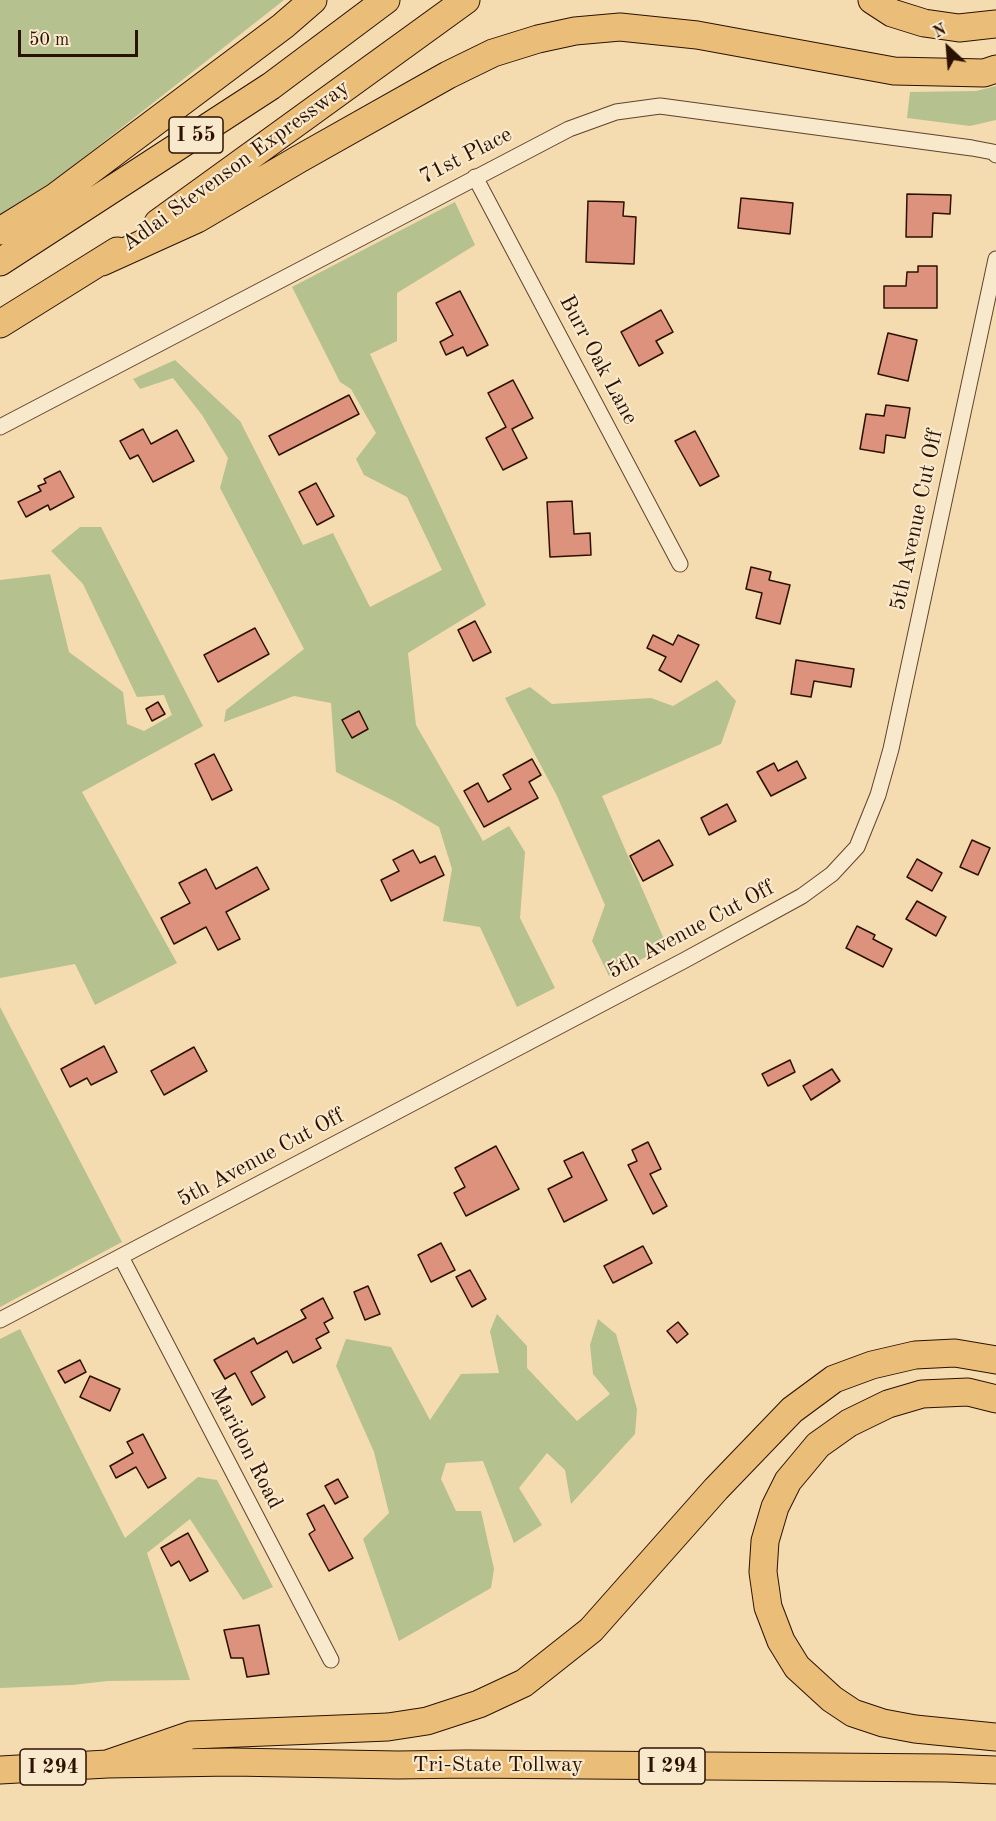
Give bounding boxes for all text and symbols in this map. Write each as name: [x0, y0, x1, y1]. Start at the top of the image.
scale bar: [21, 18, 141, 56]
north arrow: [918, 18, 978, 78]
text: N: [931, 22, 949, 42]
text: 50 m: [29, 31, 69, 49]
street label: Adlai Stevenson Expressway: [117, 75, 355, 257]
road number: I 55: [169, 117, 223, 153]
street label: 71st Place: [415, 121, 517, 191]
street label: Burr Oak Lane: [553, 291, 643, 429]
street label: 5th Avenue Cut Off: [885, 427, 949, 613]
street label: 5th Avenue Cut Off: [603, 875, 779, 985]
street label: 5th Avenue Cut Off: [173, 1103, 349, 1213]
street label: Maridon Road: [204, 1382, 288, 1514]
road number: I 294: [639, 1748, 705, 1784]
road number: I 294: [20, 1749, 86, 1785]
street label: Tri-State Tollway: [413, 1752, 583, 1778]

